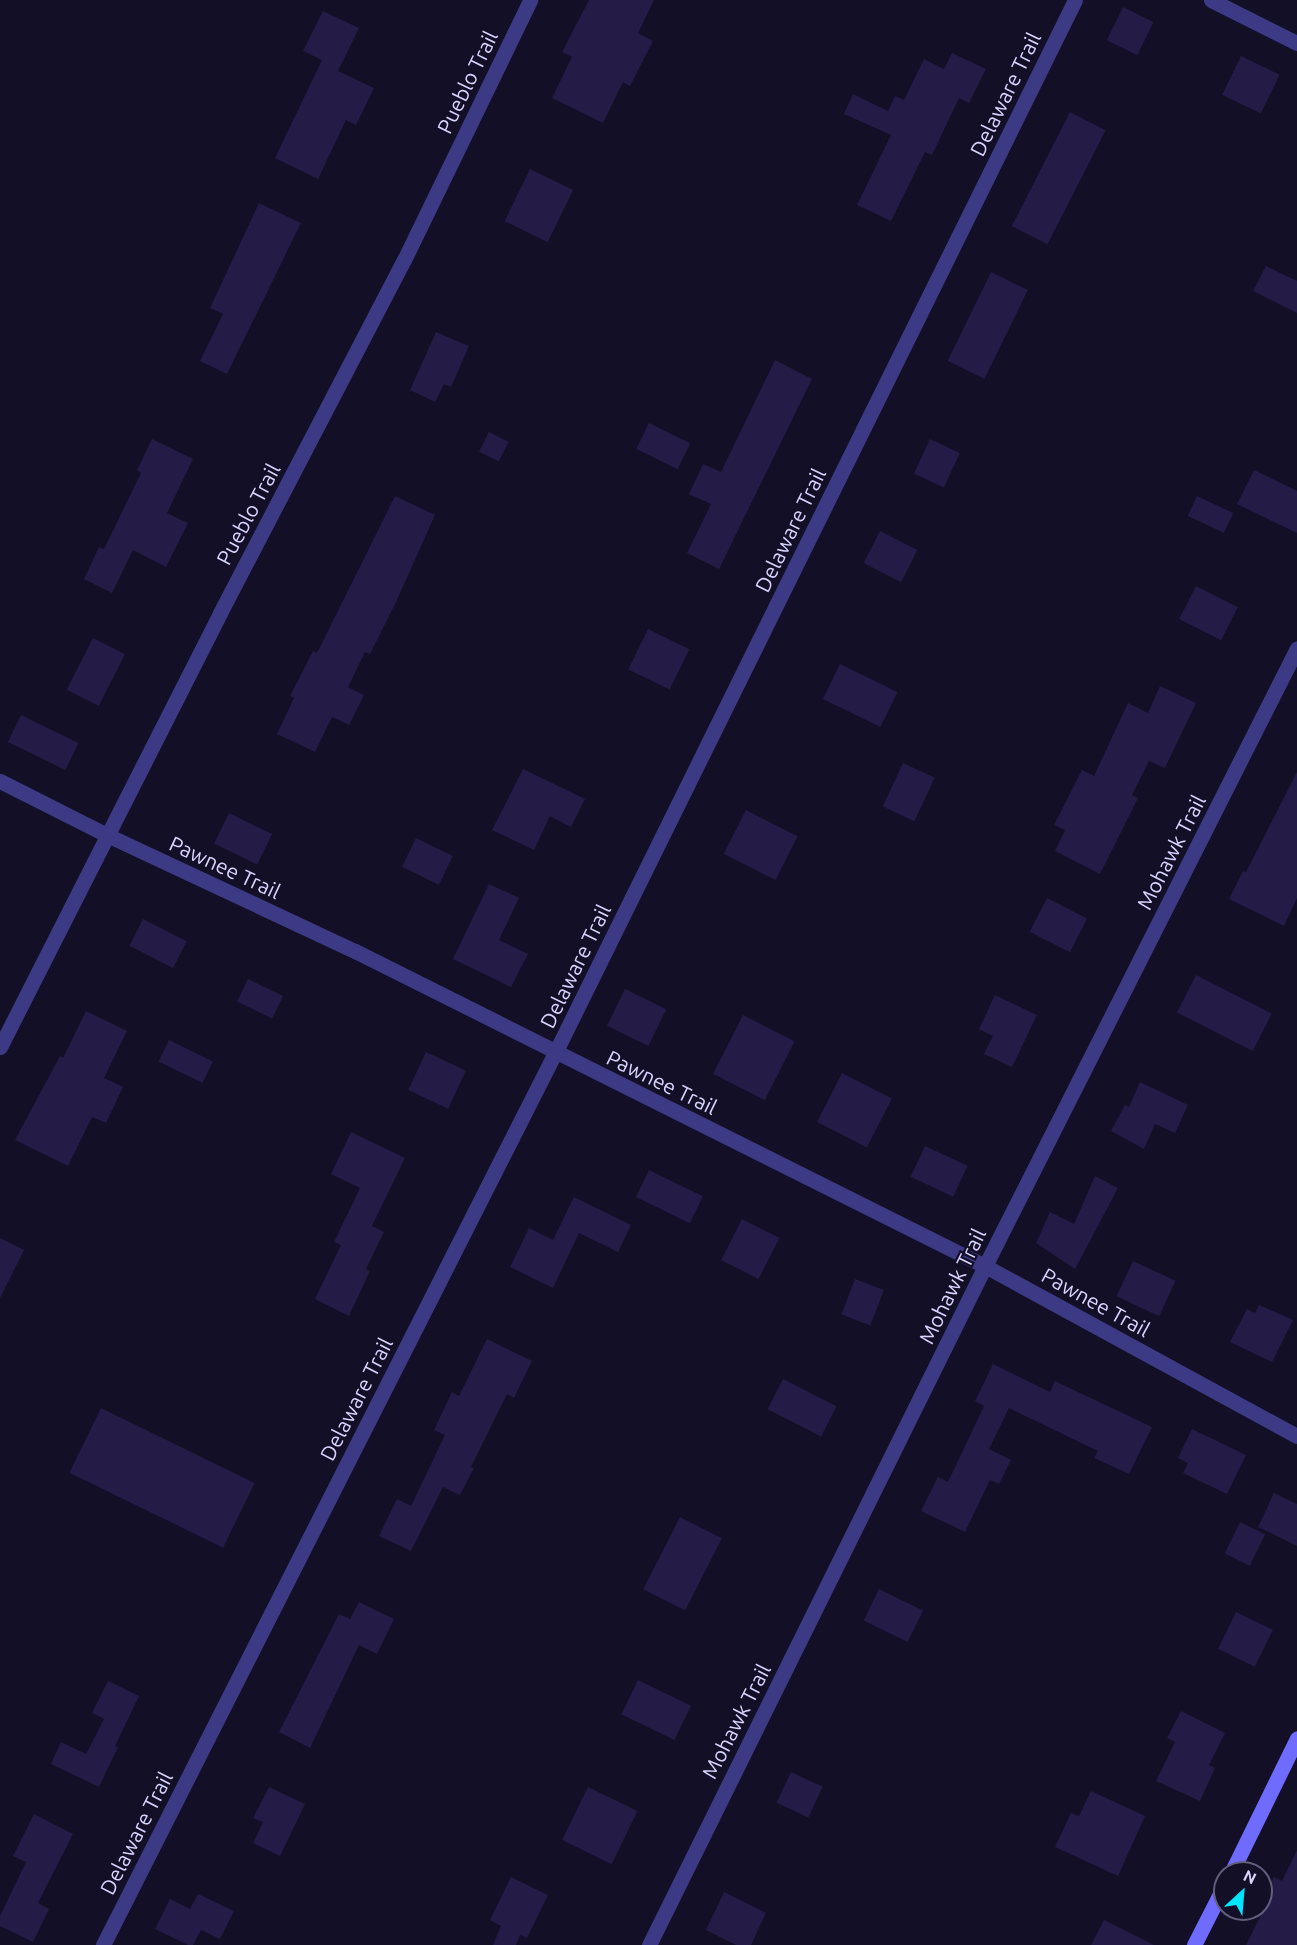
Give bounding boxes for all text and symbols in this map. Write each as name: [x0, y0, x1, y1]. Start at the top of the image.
street label: Pueblo Trail: [431, 26, 503, 138]
street label: Delaware Trail: [964, 28, 1046, 160]
street label: Pueblo Trail: [211, 459, 285, 569]
street label: Delaware Trail: [749, 464, 831, 596]
street label: Mohawk Trail: [1131, 790, 1211, 914]
street label: Pawnee Trail: [165, 830, 285, 904]
street label: Delaware Trail: [534, 900, 616, 1032]
street label: Pawnee Trail: [603, 1044, 721, 1120]
street label: Mohawk Trail: [913, 1224, 991, 1348]
street label: Pawnee Trail: [1038, 1262, 1154, 1342]
street label: Delaware Trail: [314, 1333, 398, 1465]
street label: Mohawk Trail: [696, 1659, 776, 1783]
street label: Delaware Trail: [94, 1767, 178, 1899]
north arrow: [1213, 1861, 1273, 1921]
text: N: [1241, 1866, 1259, 1887]

